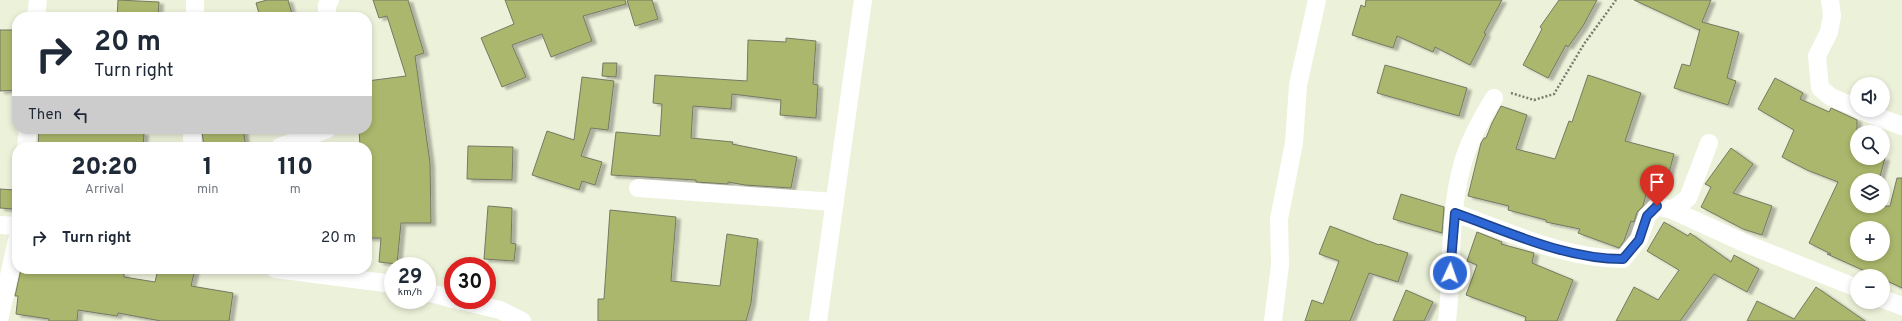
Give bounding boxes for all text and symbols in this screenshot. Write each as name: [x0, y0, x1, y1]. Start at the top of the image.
text: 20 m: [94, 25, 161, 61]
icon: right: [28, 28, 80, 80]
text: Turn right: [94, 60, 174, 83]
map controls: [1850, 77, 1890, 309]
button: sound: [1850, 77, 1890, 117]
icon: left: [70, 104, 92, 126]
text: Then: [28, 106, 62, 125]
button: search: [1850, 125, 1890, 165]
text: 20:20: [71, 153, 138, 183]
text: 1: [203, 153, 213, 183]
text: 110: [278, 153, 313, 183]
pin: [1640, 165, 1674, 206]
icon: arrive: [1646, 171, 1668, 193]
button: layers: [1850, 173, 1890, 213]
text: Arrival: [85, 182, 124, 198]
text: min: [197, 182, 219, 198]
text: m: [290, 182, 301, 198]
button: +: [1850, 221, 1890, 261]
icon: right: [28, 227, 50, 249]
text: Turn right: [62, 229, 131, 248]
text: 20 m: [321, 229, 356, 248]
position arrow: [1429, 252, 1471, 294]
speed limit sign: 30: [444, 257, 496, 309]
text: 29: [398, 265, 422, 291]
button: −: [1850, 269, 1890, 309]
text: km/h: [398, 286, 422, 299]

